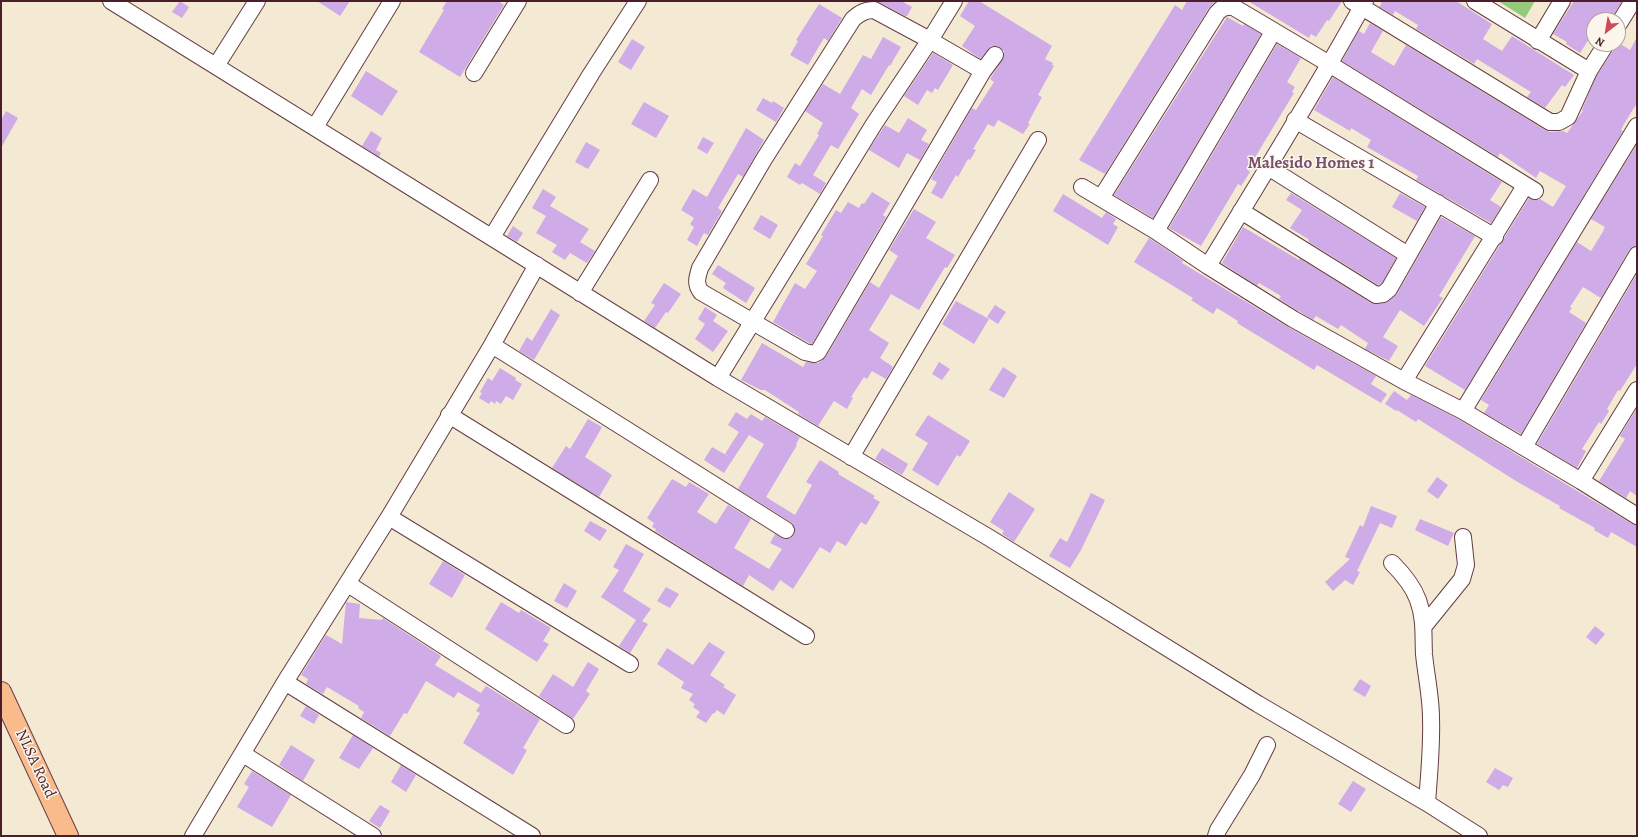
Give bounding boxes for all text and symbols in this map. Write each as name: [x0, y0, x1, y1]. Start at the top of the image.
north arrow: [1586, 12, 1626, 52]
text: N: [1593, 33, 1607, 50]
district label: Malesido Homes 1: [1248, 154, 1374, 174]
street label: NLSA Road: [11, 726, 59, 802]

